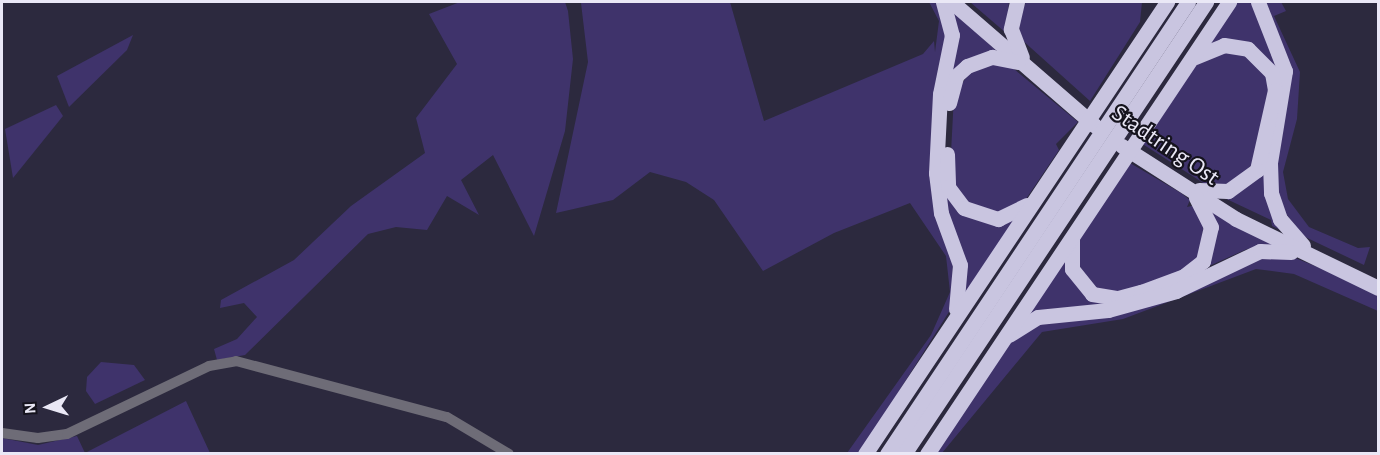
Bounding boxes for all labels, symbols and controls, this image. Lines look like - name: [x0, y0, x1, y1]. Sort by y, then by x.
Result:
- street label: Stadtring Ost: [1106, 100, 1224, 192]
- north arrow: [18, 377, 78, 437]
- text: N: [22, 402, 38, 414]

